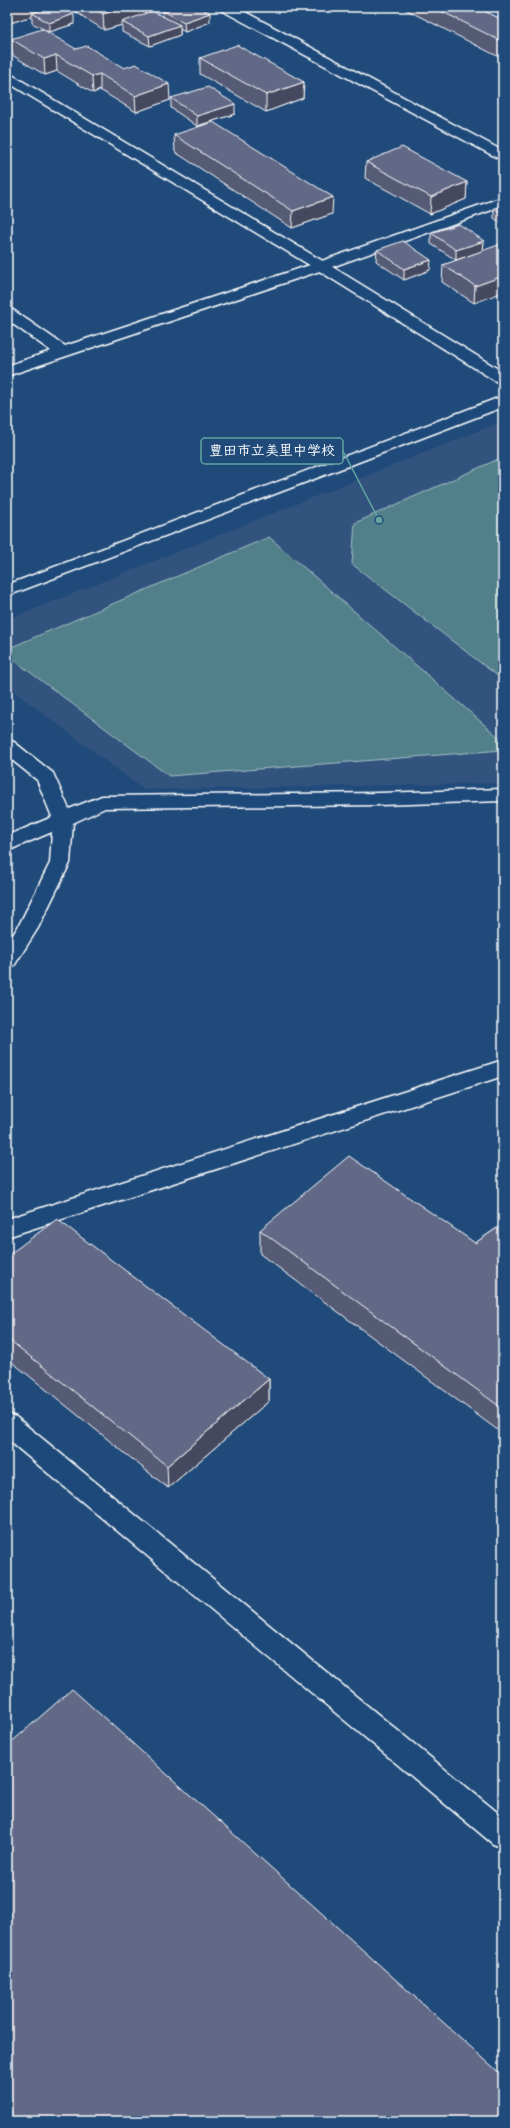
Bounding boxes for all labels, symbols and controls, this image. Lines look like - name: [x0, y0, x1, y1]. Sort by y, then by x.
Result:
- callout: 豊田市立美里中学校: [201, 438, 343, 464]
- text: 豊田市立美里中学校: [209, 440, 335, 459]

